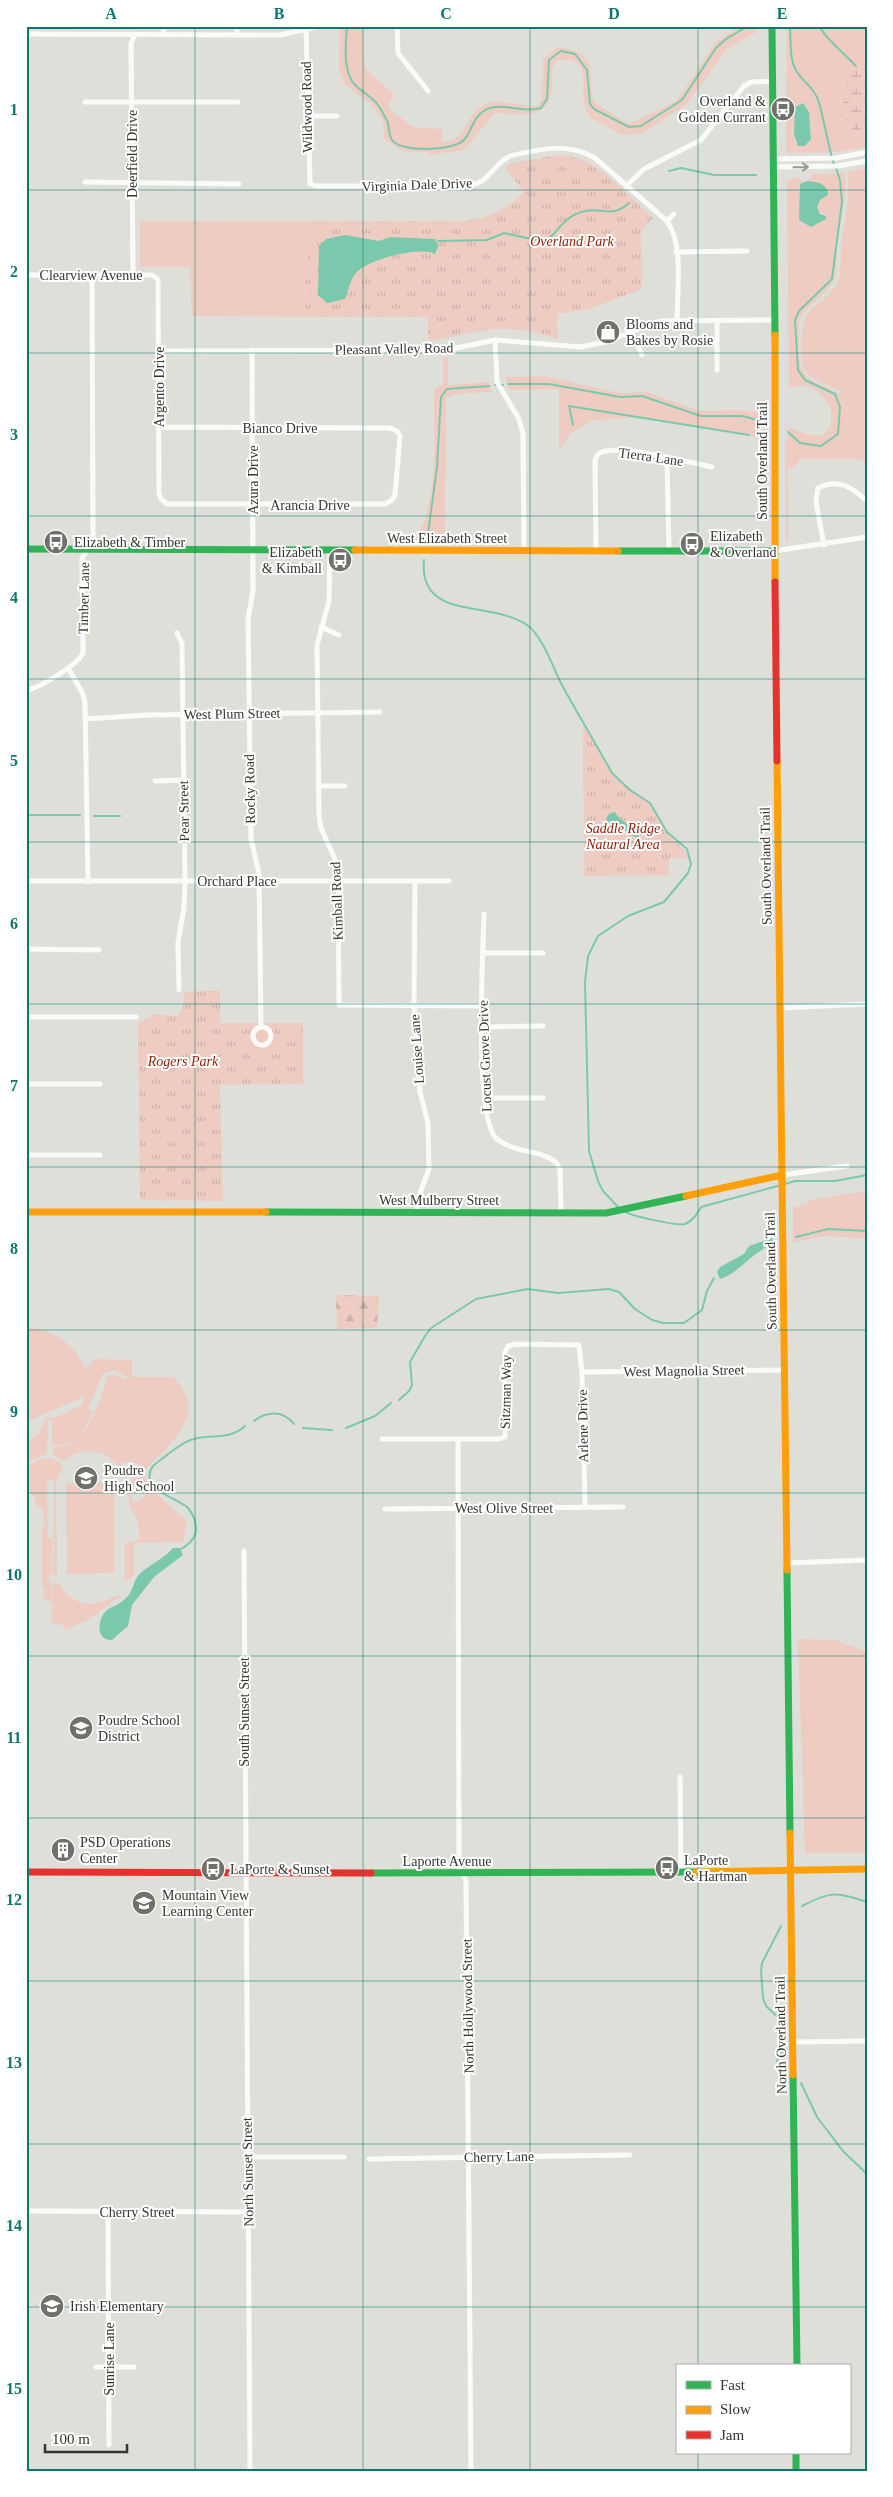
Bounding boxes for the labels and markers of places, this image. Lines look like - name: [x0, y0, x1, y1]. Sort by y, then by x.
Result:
- place label: Overland & Golden Currant: [679, 94, 766, 125]
- bus stop icon: Overland & Golden Currant: [770, 96, 796, 122]
- place label: Blooms and Bakes by Rosie: [626, 317, 713, 348]
- shop icon: Blooms and Bakes by Rosie: [595, 319, 621, 345]
- bus stop icon: Elizabeth & Timber: [43, 529, 69, 555]
- place label: Elizabeth & Overland: [710, 529, 776, 560]
- bus stop icon: Elizabeth & Overland: [679, 531, 705, 557]
- place label: Elizabeth & Timber: [74, 535, 186, 550]
- place label: Elizabeth & Kimball: [262, 545, 322, 576]
- bus stop icon: Elizabeth & Kimball: [327, 547, 353, 573]
- place label: Poudre High School: [104, 1463, 175, 1494]
- school or university icon: Poudre High School: [73, 1465, 99, 1491]
- place label: Poudre School District: [98, 1713, 180, 1744]
- school or university icon: Poudre School District: [68, 1715, 94, 1741]
- place label: PSD Operations Center: [80, 1835, 171, 1866]
- building icon: PSD Operations Center: [50, 1837, 76, 1863]
- place label: LaPorte & Hartman: [684, 1853, 747, 1884]
- bus stop icon: LaPorte & Hartman: [654, 1855, 680, 1881]
- bus stop icon: LaPorte & Sunset: [200, 1856, 226, 1882]
- place label: LaPorte & Sunset: [230, 1862, 330, 1877]
- place label: Mountain View Learning Center: [162, 1888, 254, 1919]
- school or university icon: Mountain View Learning Center: [131, 1890, 157, 1916]
- school or university icon: Irish Elementary: [39, 2293, 65, 2319]
- place label: Irish Elementary: [70, 2299, 164, 2314]

